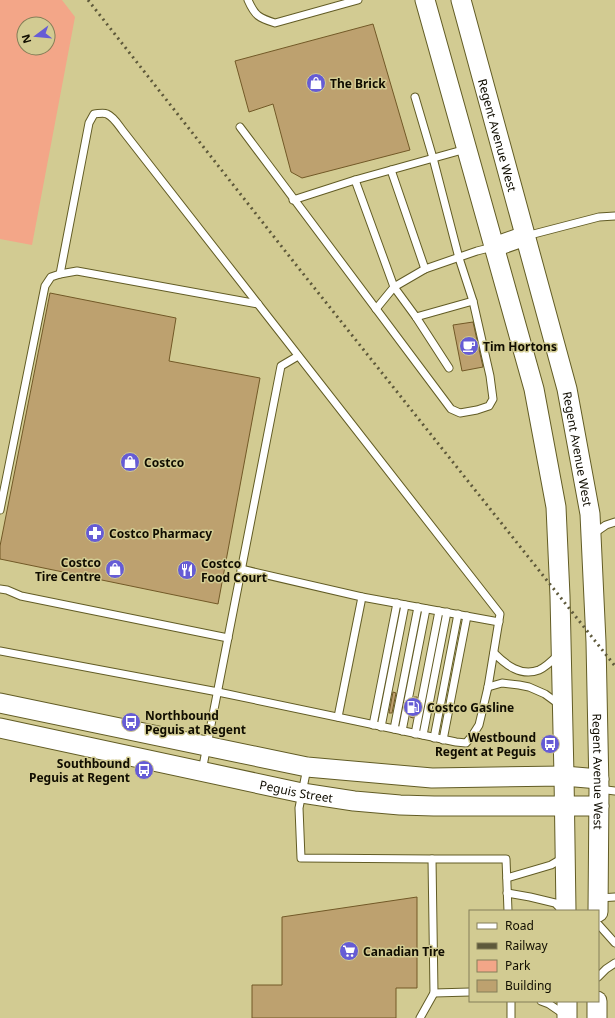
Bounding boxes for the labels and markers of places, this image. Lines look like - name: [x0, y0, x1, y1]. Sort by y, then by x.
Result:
- shop icon: The Brick: [305, 72, 327, 94]
- place label: The Brick: [330, 75, 386, 92]
- cafe icon: Tim Hortons: [458, 335, 480, 357]
- place label: Tim Hortons: [483, 338, 557, 355]
- shop icon: Costco: [119, 451, 141, 473]
- place label: Costco: [144, 454, 184, 471]
- pharmacy icon: Costco Pharmacy: [84, 522, 106, 544]
- place label: Costco Pharmacy: [109, 525, 212, 542]
- place label: Costco Tire Centre: [35, 554, 101, 585]
- place label: Costco Food Court: [201, 555, 267, 586]
- shop icon: Costco Tire Centre: [104, 558, 126, 580]
- restaurant icon: Costco Food Court: [176, 559, 198, 581]
- fuel station icon: Costco Gasline: [402, 696, 424, 718]
- place label: Costco Gasline: [427, 699, 514, 716]
- place label: Northbound Peguis at Regent: [145, 707, 246, 738]
- bus stop icon: Northbound Peguis at Regent: [120, 711, 142, 733]
- place label: Westbound Regent at Peguis: [435, 729, 536, 760]
- bus stop icon: Westbound Regent at Peguis: [539, 733, 561, 755]
- place label: Southbound Peguis at Regent: [29, 755, 130, 786]
- bus stop icon: Southbound Peguis at Regent: [133, 759, 155, 781]
- supermarket icon: Canadian Tire: [338, 940, 360, 962]
- place label: Canadian Tire: [363, 943, 445, 960]

